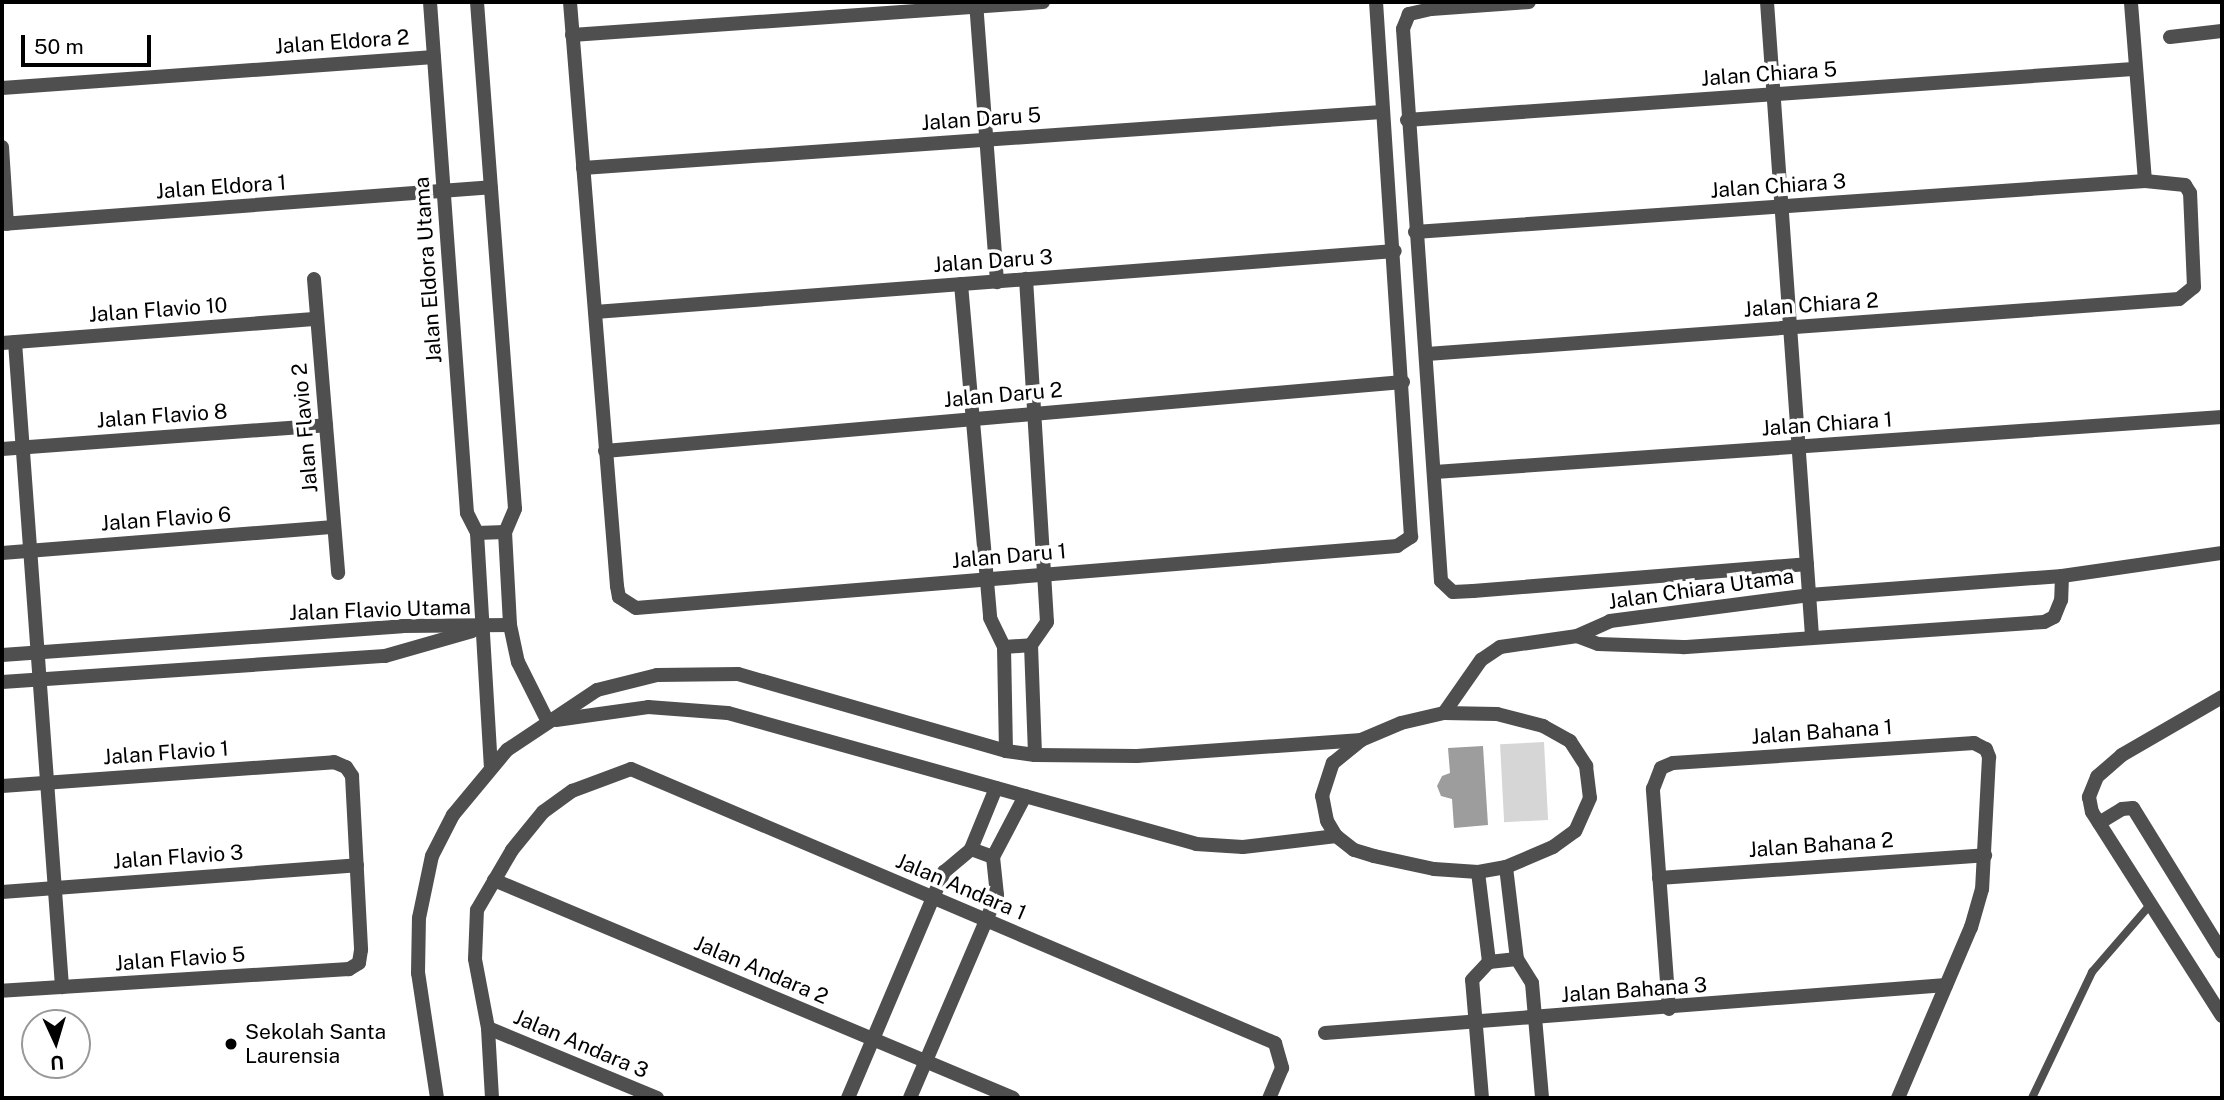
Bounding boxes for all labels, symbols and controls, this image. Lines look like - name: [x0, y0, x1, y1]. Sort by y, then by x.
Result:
- scale bar: [24, 21, 154, 65]
- street label: Jalan Eldora 2: [274, 25, 410, 59]
- text: 50 m: [34, 34, 84, 59]
- street label: Jalan Chiara 5: [1700, 57, 1838, 91]
- street label: Jalan Daru 5: [920, 102, 1042, 136]
- street label: Jalan Chiara 3: [1709, 169, 1847, 203]
- street label: Jalan Eldora 1: [155, 170, 287, 204]
- street label: Jalan Eldora Utama: [409, 176, 447, 364]
- street label: Jalan Daru 3: [932, 244, 1054, 278]
- street label: Jalan Chiara 2: [1743, 288, 1879, 322]
- street label: Jalan Flavio 10: [88, 293, 228, 327]
- street label: Jalan Flavio 2: [287, 362, 323, 494]
- street label: Jalan Daru 2: [943, 377, 1063, 413]
- street label: Jalan Flavio 8: [96, 399, 228, 433]
- street label: Jalan Chiara 1: [1761, 407, 1893, 441]
- street label: Jalan Flavio 6: [100, 502, 232, 536]
- street label: Jalan Daru 1: [951, 538, 1067, 574]
- street label: Jalan Chiara Utama: [1607, 563, 1795, 615]
- street label: Jalan Flavio Utama: [289, 594, 471, 626]
- street label: Jalan Bahana 1: [1751, 714, 1893, 750]
- street label: Jalan Flavio 1: [102, 736, 230, 770]
- street label: Jalan Bahana 2: [1748, 827, 1894, 863]
- street label: Jalan Flavio 3: [112, 840, 244, 874]
- street label: Jalan Andara 1: [892, 848, 1030, 926]
- street label: Jalan Andara 2: [690, 930, 832, 1010]
- street label: Jalan Flavio 5: [114, 942, 246, 976]
- street label: Jalan Bahana 3: [1560, 972, 1708, 1008]
- street label: Jalan Andara 3: [510, 1004, 652, 1084]
- north arrow: [21, 1009, 91, 1079]
- place label: Sekolah Santa Laurensia: [245, 1019, 386, 1069]
- marker: Sekolah Santa Laurensia: [223, 1036, 239, 1052]
- text: U: [50, 1051, 65, 1074]

